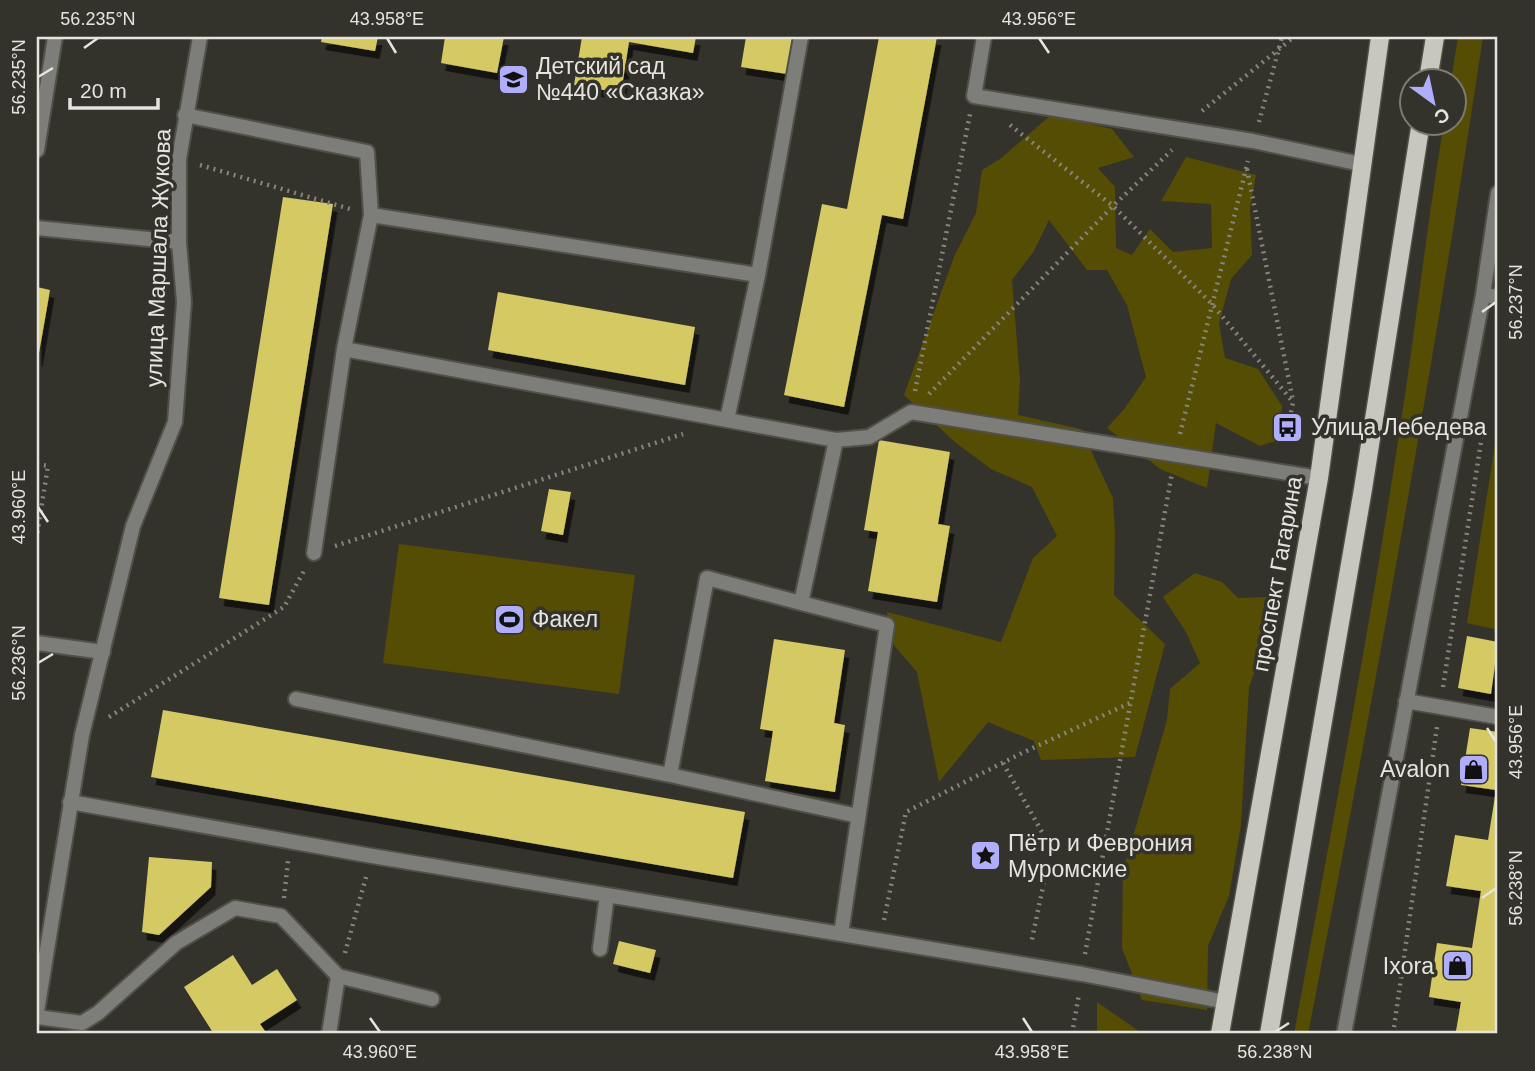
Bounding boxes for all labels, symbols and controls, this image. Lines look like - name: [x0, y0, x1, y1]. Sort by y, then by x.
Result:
- text: 56.235°N: [60, 9, 136, 29]
- text: 43.958°E: [350, 9, 424, 29]
- text: 43.956°E: [1002, 9, 1076, 29]
- text: 56.235°N: [9, 39, 29, 115]
- place label: Детский сад №440 «Сказка»: [536, 53, 705, 105]
- school or university icon: Детский сад №440 «Сказка»: [496, 62, 530, 96]
- scale bar: [70, 66, 158, 110]
- north arrow: [1398, 66, 1468, 136]
- text: 20 m: [80, 79, 127, 102]
- text: С: [1430, 103, 1453, 129]
- street label: улица Маршала Жукова: [140, 128, 176, 388]
- text: 56.237°N: [1506, 264, 1526, 340]
- bus stop icon: Улица Лебедева: [1271, 410, 1305, 444]
- place label: Улица Лебедева: [1311, 414, 1487, 440]
- text: 43.960°E: [9, 470, 29, 544]
- street label: проспект Гагарина: [1247, 474, 1307, 674]
- sports icon: Факел: [492, 602, 526, 636]
- place label: Факел: [532, 606, 598, 632]
- text: 56.236°N: [9, 625, 29, 701]
- text: 43.956°E: [1506, 705, 1526, 779]
- shop icon: Avalon: [1456, 752, 1490, 786]
- place label: Avalon: [1380, 756, 1450, 782]
- place label: Пётр и Феврония Муромские: [1008, 830, 1192, 882]
- place icon: Пётр и Феврония Муромские: [968, 839, 1002, 873]
- text: 56.238°N: [1506, 850, 1526, 926]
- shop icon: Ixora: [1440, 949, 1474, 983]
- place label: Ixora: [1383, 953, 1434, 979]
- text: 43.960°E: [343, 1042, 417, 1062]
- text: 43.958°E: [995, 1042, 1069, 1062]
- text: 56.238°N: [1237, 1042, 1313, 1062]

